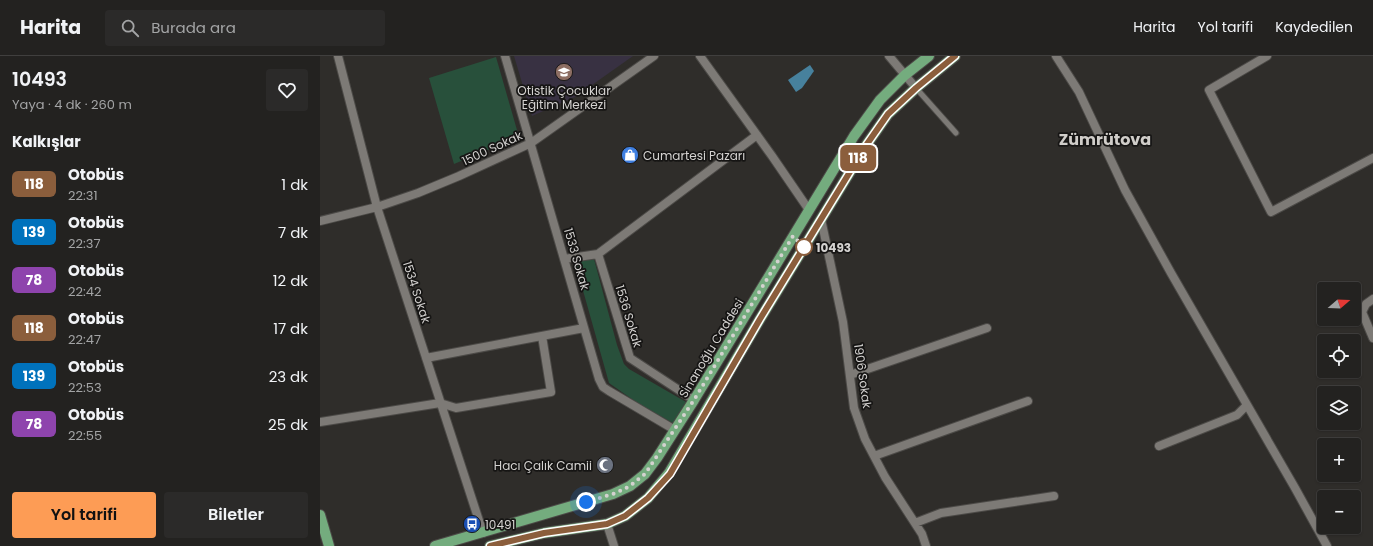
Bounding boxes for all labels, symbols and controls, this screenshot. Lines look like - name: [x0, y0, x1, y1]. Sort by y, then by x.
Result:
- search box: [105, 10, 385, 46]
- text: Harita: [20, 14, 81, 41]
- icon: search: [119, 17, 141, 39]
- text: Burada ara: [151, 17, 236, 38]
- text: Harita: [1133, 17, 1176, 37]
- text: Yol tarifi: [1198, 17, 1253, 37]
- text: Kaydedilen: [1275, 17, 1353, 37]
- school or university icon: Otistik Çocuklar Eğitim Merkezi: [554, 62, 574, 82]
- text: 10493: [12, 66, 67, 93]
- button: heart: [266, 69, 308, 111]
- place label: Otistik Çocuklar Eğitim Merkezi: [517, 82, 611, 113]
- text: Yaya · 4 dk · 260 m: [12, 95, 132, 114]
- street label: 1500 Sokak: [459, 126, 526, 169]
- district label: Zümrütova: [1059, 128, 1151, 151]
- text: Kalkışlar: [12, 131, 81, 152]
- shop icon: Cumartesi Pazarı: [620, 145, 640, 165]
- line badge: 118: [835, 145, 881, 171]
- place label: Cumartesi Pazarı: [643, 147, 745, 164]
- text: 118: [848, 148, 868, 168]
- text: Otobüs: [68, 164, 124, 185]
- text: 118: [24, 174, 44, 194]
- text: 1 dk: [281, 174, 308, 195]
- text: 22:31: [68, 186, 98, 205]
- text: Otobüs: [68, 212, 124, 233]
- text: 139: [23, 222, 45, 242]
- text: 7 dk: [278, 222, 308, 243]
- street label: 1533 Sokak: [560, 226, 594, 293]
- text: 22:37: [68, 234, 100, 253]
- marker: 10493: [795, 238, 813, 256]
- place label: 10493: [816, 239, 851, 256]
- street label: 1534 Sokak: [399, 259, 435, 326]
- text: Otobüs: [68, 260, 124, 281]
- text: 78: [26, 270, 42, 290]
- text: 12 dk: [273, 270, 308, 291]
- text: 22:42: [68, 282, 101, 301]
- north arrow: [1317, 282, 1361, 326]
- map controls: [1317, 282, 1361, 534]
- street label: 1536 Sokak: [611, 283, 647, 350]
- street label: Si̇nanoğlu Caddesi: [675, 295, 747, 401]
- text: Otobüs: [68, 308, 124, 329]
- text: 118: [24, 318, 44, 338]
- text: 17 dk: [273, 318, 308, 339]
- text: 22:47: [68, 330, 101, 349]
- button: locate: [1317, 334, 1361, 378]
- street label: 1906 Sokak: [850, 343, 876, 410]
- text: Otobüs: [68, 356, 124, 377]
- text: 139: [23, 366, 45, 386]
- text: 23 dk: [269, 366, 308, 387]
- text: 22:53: [68, 378, 102, 397]
- button: layers: [1317, 386, 1361, 430]
- text: Otobüs: [68, 404, 124, 425]
- text: 78: [26, 414, 42, 434]
- text: 25 dk: [268, 414, 308, 435]
- text: 22:55: [68, 426, 102, 445]
- button: +: [1317, 438, 1361, 482]
- mosque icon: Hacı Çalık Camii: [595, 455, 615, 475]
- place label: Hacı Çalık Camii: [494, 457, 592, 474]
- button: −: [1317, 490, 1361, 534]
- button: Yol tarifi: [12, 492, 156, 538]
- button: Biletler: [164, 492, 308, 538]
- your location: [576, 492, 596, 512]
- bus stop icon: 10491: [462, 514, 482, 534]
- place label: 10491: [485, 516, 515, 533]

